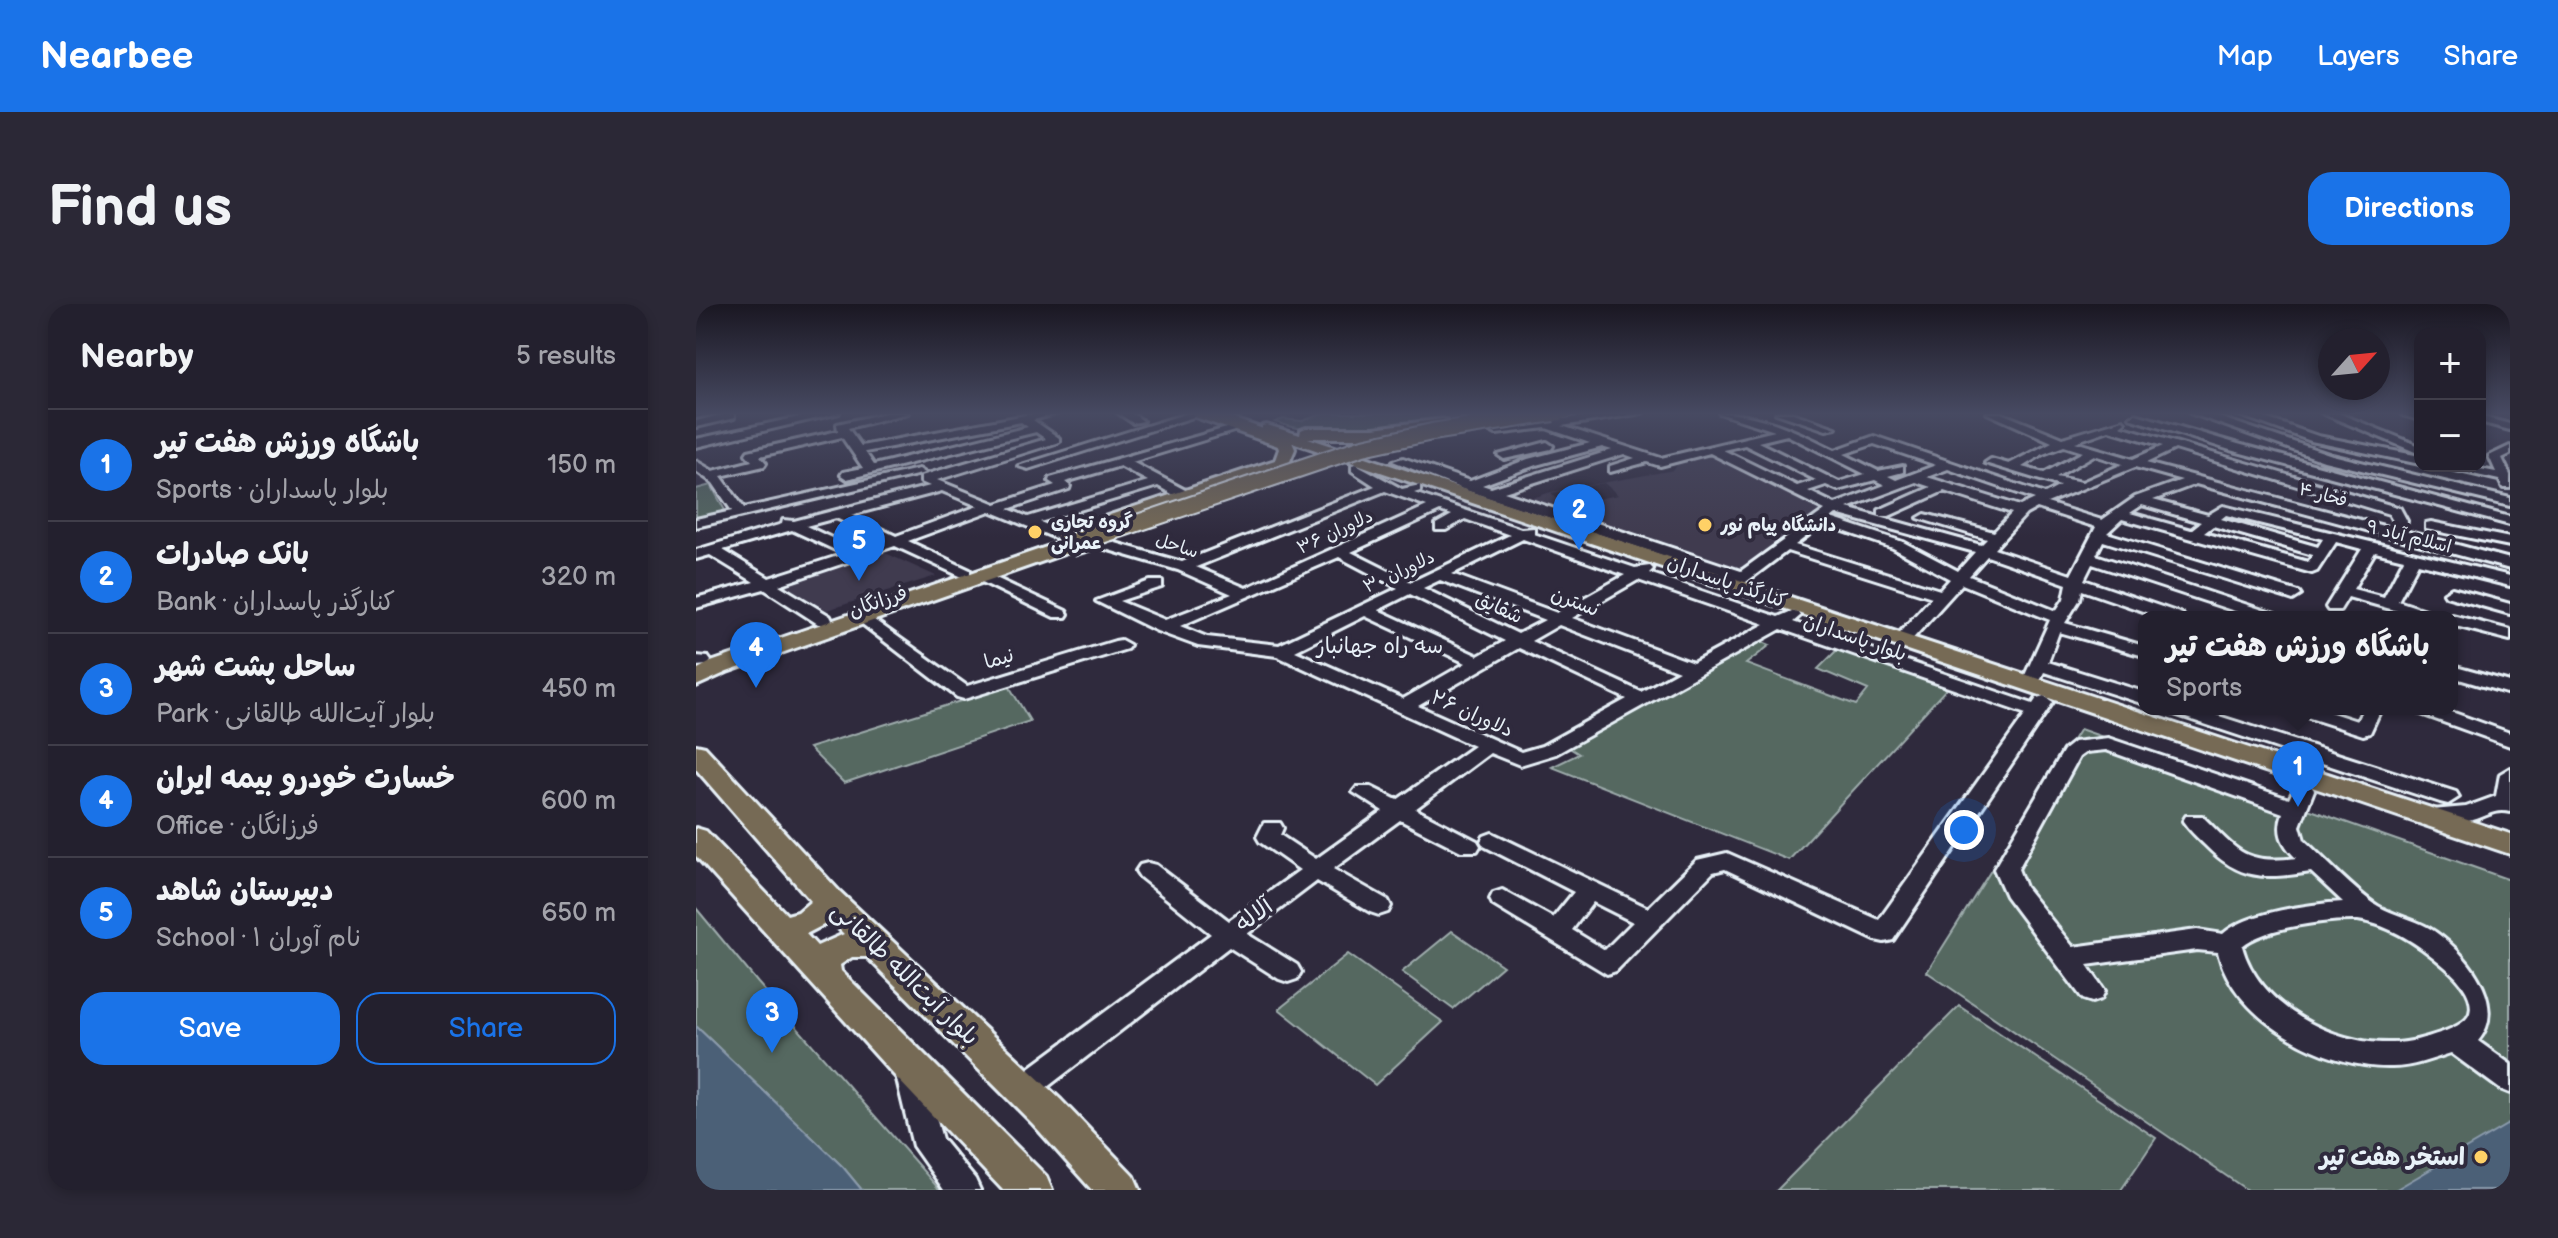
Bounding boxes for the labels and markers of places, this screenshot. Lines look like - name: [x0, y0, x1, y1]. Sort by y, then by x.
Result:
- pin: 2: [1553, 484, 1605, 550]
- place label: گروه تجاری عمرانی: [1051, 511, 1133, 555]
- place label: دانشگاه پیام نور: [1720, 514, 1836, 539]
- pin: 5: [833, 515, 885, 581]
- marker: دانشگاه پیام نور: [1696, 516, 1714, 534]
- marker: گروه تجاری عمرانی: [1026, 523, 1044, 541]
- pin: 4: [730, 622, 782, 688]
- pin: 1: [2272, 741, 2324, 807]
- pin: 3: [746, 987, 798, 1053]
- place label: استخر هفت تیر: [2318, 1143, 2465, 1172]
- marker: استخر هفت تیر: [2472, 1148, 2490, 1166]

